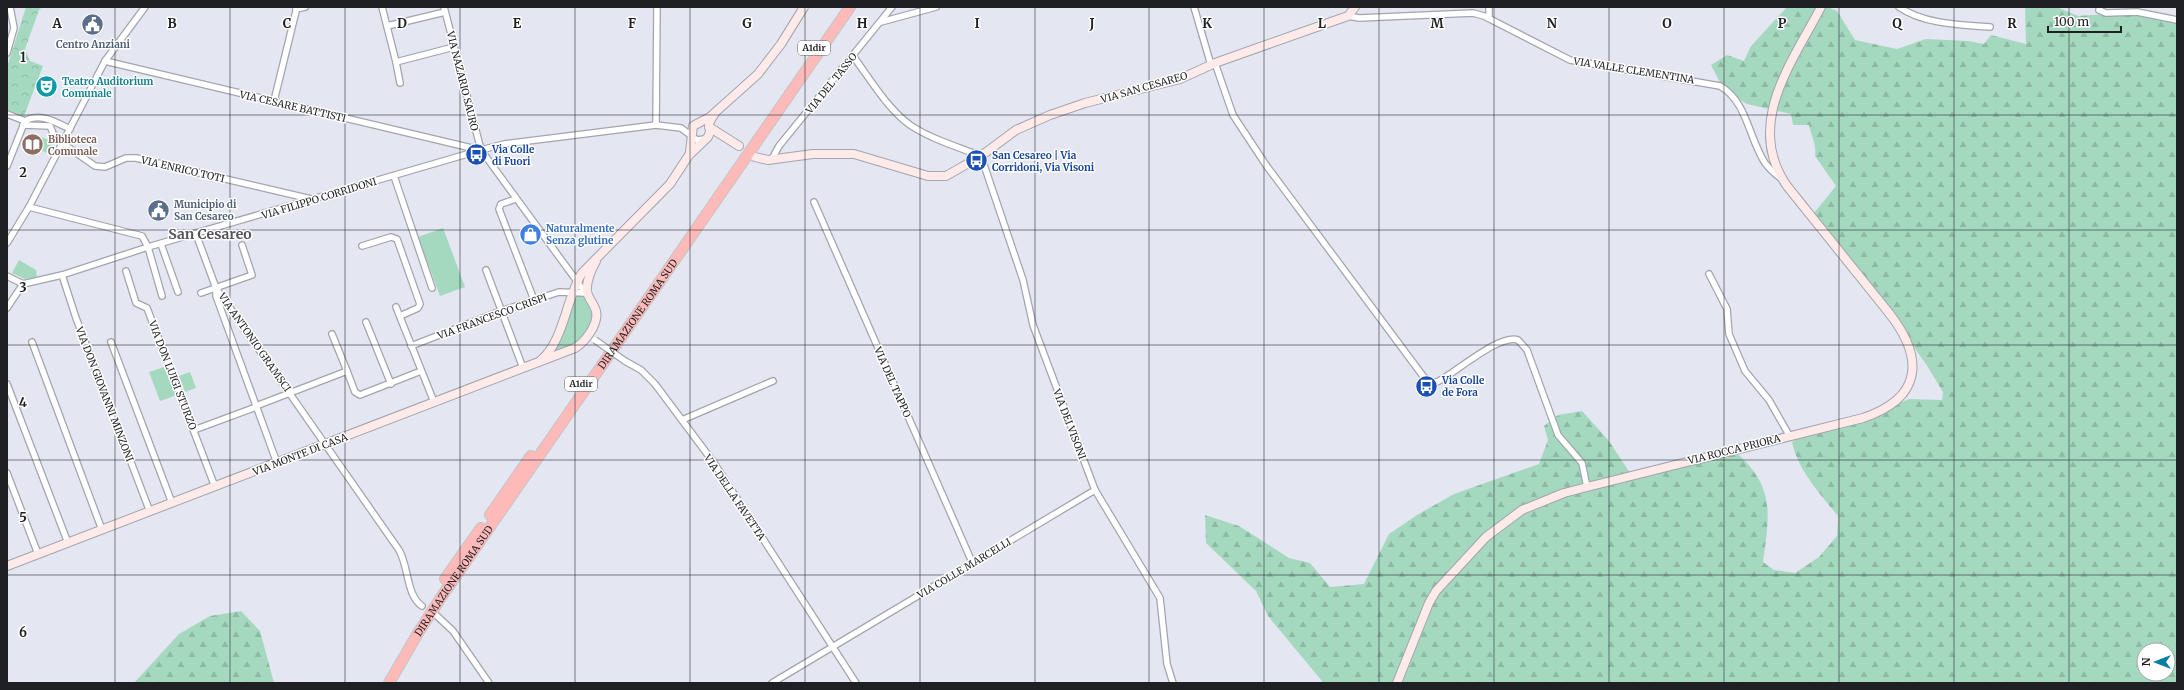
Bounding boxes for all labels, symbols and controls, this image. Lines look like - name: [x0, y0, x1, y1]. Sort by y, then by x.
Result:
- scale bar: [2048, 8, 2121, 34]
- public building icon: Centro Anziani: [80, 11, 106, 37]
- text: 100 m: [2054, 14, 2089, 29]
- text: A: [51, 15, 62, 32]
- text: B: [167, 15, 177, 32]
- text: C: [283, 15, 292, 32]
- text: D: [397, 15, 407, 32]
- text: E: [513, 15, 522, 32]
- text: F: [628, 15, 636, 32]
- text: G: [742, 15, 752, 32]
- text: H: [857, 15, 868, 32]
- text: I: [974, 15, 980, 32]
- text: J: [1088, 15, 1095, 32]
- text: K: [1202, 15, 1212, 32]
- text: L: [1318, 15, 1327, 32]
- text: M: [1430, 15, 1444, 32]
- text: N: [1547, 15, 1558, 32]
- text: O: [1662, 15, 1672, 32]
- text: P: [1778, 15, 1787, 32]
- text: Q: [1892, 15, 1903, 32]
- text: R: [2007, 15, 2017, 32]
- street label: VIA NAZARIO SAURO: [444, 29, 481, 132]
- place label: Centro Anziani: [56, 38, 131, 51]
- road number: A1dir: [798, 41, 830, 55]
- text: 1: [20, 49, 26, 66]
- street label: VIA DEL TASSO: [802, 50, 860, 117]
- street label: VIA VALLE CLEMENTINA: [1571, 54, 1696, 87]
- street label: VIA SAN CESAREO: [1098, 69, 1189, 106]
- theatre icon: Teatro Auditorium Comunale: [34, 74, 60, 100]
- place label: Teatro Auditorium Comunale: [62, 75, 153, 100]
- street label: VIA CESARE BATTISTI: [237, 88, 348, 125]
- library icon: Biblioteca Comunale: [19, 132, 45, 158]
- place label: Biblioteca Comunale: [48, 133, 98, 158]
- bus stop icon: Via Colle di Fuori: [464, 142, 490, 168]
- place label: Via Colle di Fuori: [491, 143, 535, 168]
- bus stop icon: San Cesareo | Via Corridoni, Via Visoni: [964, 148, 990, 174]
- place label: San Cesareo | Via Corridoni, Via Visoni: [992, 149, 1095, 174]
- street label: VIA ENRICO TOTI: [139, 153, 226, 185]
- text: 2: [19, 164, 27, 181]
- street label: VIA FILIPPO CORRIDONI: [259, 175, 378, 222]
- public building icon: Municipio di San Cesareo: [146, 197, 172, 223]
- place label: Municipio di San Cesareo: [174, 198, 237, 223]
- shop icon: Naturalmente Senza glutine: [518, 221, 544, 247]
- place label: Naturalmente Senza glutine: [546, 222, 615, 247]
- district label: San Cesareo: [168, 225, 252, 243]
- street label: DIRAMAZIONE ROMA SUD: [595, 256, 681, 372]
- text: 3: [19, 279, 27, 296]
- street label: VIA ANTONIO GRAMSCI: [215, 289, 294, 394]
- street label: VIA FRANCESCO CRISPI: [435, 290, 549, 343]
- street label: VIA DON LUIGI STURZO: [145, 318, 199, 432]
- street label: VIA DON GIOVANNI MINZONI: [72, 324, 136, 464]
- street label: VIA DEL TAPPO: [871, 344, 914, 419]
- bus stop icon: Via Colle de Fora: [1414, 373, 1440, 399]
- place label: Via Colle de Fora: [1441, 374, 1485, 399]
- road number: A1dir: [565, 377, 597, 391]
- street label: VIA DEI VISONI: [1050, 386, 1089, 462]
- text: 4: [19, 394, 28, 411]
- street label: VIA MONTE DI CASA: [250, 430, 350, 479]
- street label: VIA ROCCA PRIORA: [1686, 431, 1783, 468]
- street label: VIA DELLA FAVETTA: [700, 451, 769, 544]
- text: 5: [19, 509, 27, 526]
- street label: DIRAMAZIONE ROMA SUD: [412, 523, 496, 639]
- street label: VIA COLLE MARCELLI: [914, 535, 1014, 602]
- text: 6: [19, 624, 27, 641]
- north arrow: [2136, 642, 2176, 682]
- text: N: [2139, 657, 2153, 666]

